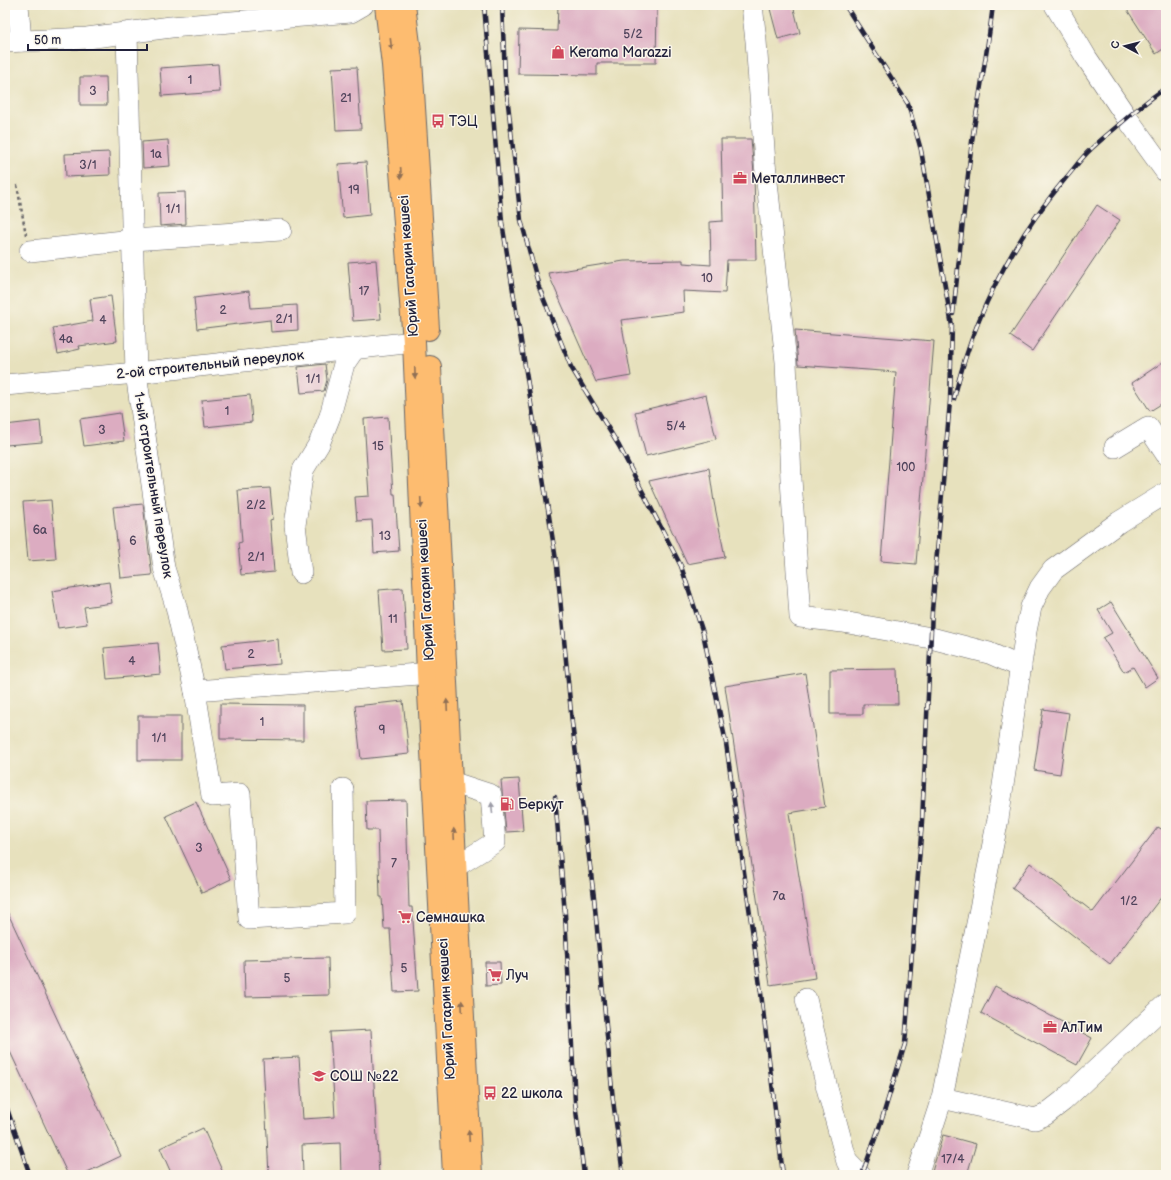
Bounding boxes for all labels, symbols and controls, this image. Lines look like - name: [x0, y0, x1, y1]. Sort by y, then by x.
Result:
- scale bar: [28, 26, 147, 52]
- north arrow: [1105, 26, 1145, 66]
- house number: 5/2: [623, 27, 643, 42]
- text: 50 m: [34, 33, 61, 48]
- one-way arrow: [387, 38, 394, 50]
- text: С: [1109, 40, 1123, 49]
- shop icon: Kerama Marazzi: [550, 44, 566, 60]
- place label: Kerama Marazzi: [569, 44, 672, 61]
- house number: 1: [188, 73, 192, 88]
- house number: 3: [89, 84, 97, 99]
- house number: 21: [340, 91, 352, 106]
- bus stop icon: ТЭЦ: [430, 113, 446, 129]
- place label: ТЭЦ: [449, 113, 478, 130]
- house number: 1а: [150, 147, 162, 162]
- house number: 3/1: [79, 158, 97, 173]
- one-way arrow: [398, 167, 405, 179]
- office icon: Металлинвест: [732, 170, 748, 186]
- place label: Металлинвест: [751, 170, 846, 187]
- house number: 19: [348, 183, 360, 198]
- street label: Юрий Гагарин көшесі: [395, 195, 422, 337]
- house number: 1/1: [166, 202, 180, 217]
- house number: 10: [701, 271, 713, 286]
- house number: 17: [359, 284, 369, 299]
- house number: 2: [219, 303, 227, 318]
- house number: 2/1: [275, 312, 293, 327]
- house number: 4: [99, 313, 107, 328]
- house number: 4а: [59, 332, 73, 347]
- street label: 2-ой строительный переулок: [115, 346, 305, 383]
- one-way arrow: [412, 367, 418, 380]
- house number: 1/1: [306, 372, 320, 387]
- street label: 1-ый строительный переулок: [130, 391, 177, 580]
- house number: 1: [225, 404, 229, 419]
- house number: 5/4: [666, 419, 686, 434]
- house number: 3: [98, 423, 106, 438]
- house number: 15: [372, 439, 384, 454]
- house number: 100: [897, 460, 915, 475]
- one-way arrow: [418, 497, 424, 510]
- house number: 2/2: [246, 498, 266, 513]
- street label: Юрий Гагарин көшесі: [413, 519, 438, 661]
- house number: 6а: [33, 523, 47, 538]
- house number: 13: [379, 529, 391, 544]
- house number: 6: [129, 534, 137, 549]
- house number: 2/1: [247, 550, 265, 565]
- house number: 11: [388, 612, 398, 627]
- house number: 2: [247, 647, 255, 662]
- house number: 4: [128, 654, 136, 669]
- one-way arrow: [444, 698, 450, 711]
- house number: 1: [260, 715, 264, 730]
- house number: 9: [379, 723, 386, 738]
- house number: 1/1: [152, 731, 166, 746]
- fuel station icon: Беркут: [499, 796, 515, 812]
- place label: Беркут: [518, 796, 564, 813]
- one-way arrow: [489, 802, 496, 814]
- one-way arrow: [450, 828, 457, 840]
- house number: 3: [195, 841, 203, 856]
- house number: 7: [391, 856, 397, 871]
- house number: 7а: [773, 889, 785, 904]
- house number: 1/2: [1120, 894, 1138, 909]
- supermarket icon: Семнашка: [397, 909, 413, 925]
- place label: Семнашка: [416, 909, 486, 926]
- street label: Юрий Гагарин көшесі: [434, 938, 459, 1080]
- house number: 5: [401, 961, 408, 976]
- supermarket icon: Луч: [487, 967, 503, 983]
- place label: Луч: [505, 967, 529, 984]
- house number: 5: [284, 971, 291, 986]
- one-way arrow: [459, 1000, 466, 1012]
- office icon: АлТим: [1042, 1019, 1058, 1035]
- place label: АлТим: [1060, 1019, 1103, 1036]
- school or university icon: СОШ №22: [311, 1068, 327, 1084]
- place label: СОШ №22: [330, 1068, 399, 1085]
- bus stop icon: 22 школа: [482, 1085, 498, 1101]
- place label: 22 школа: [501, 1085, 563, 1102]
- one-way arrow: [465, 1130, 472, 1142]
- house number: 17/4: [941, 1152, 965, 1167]

